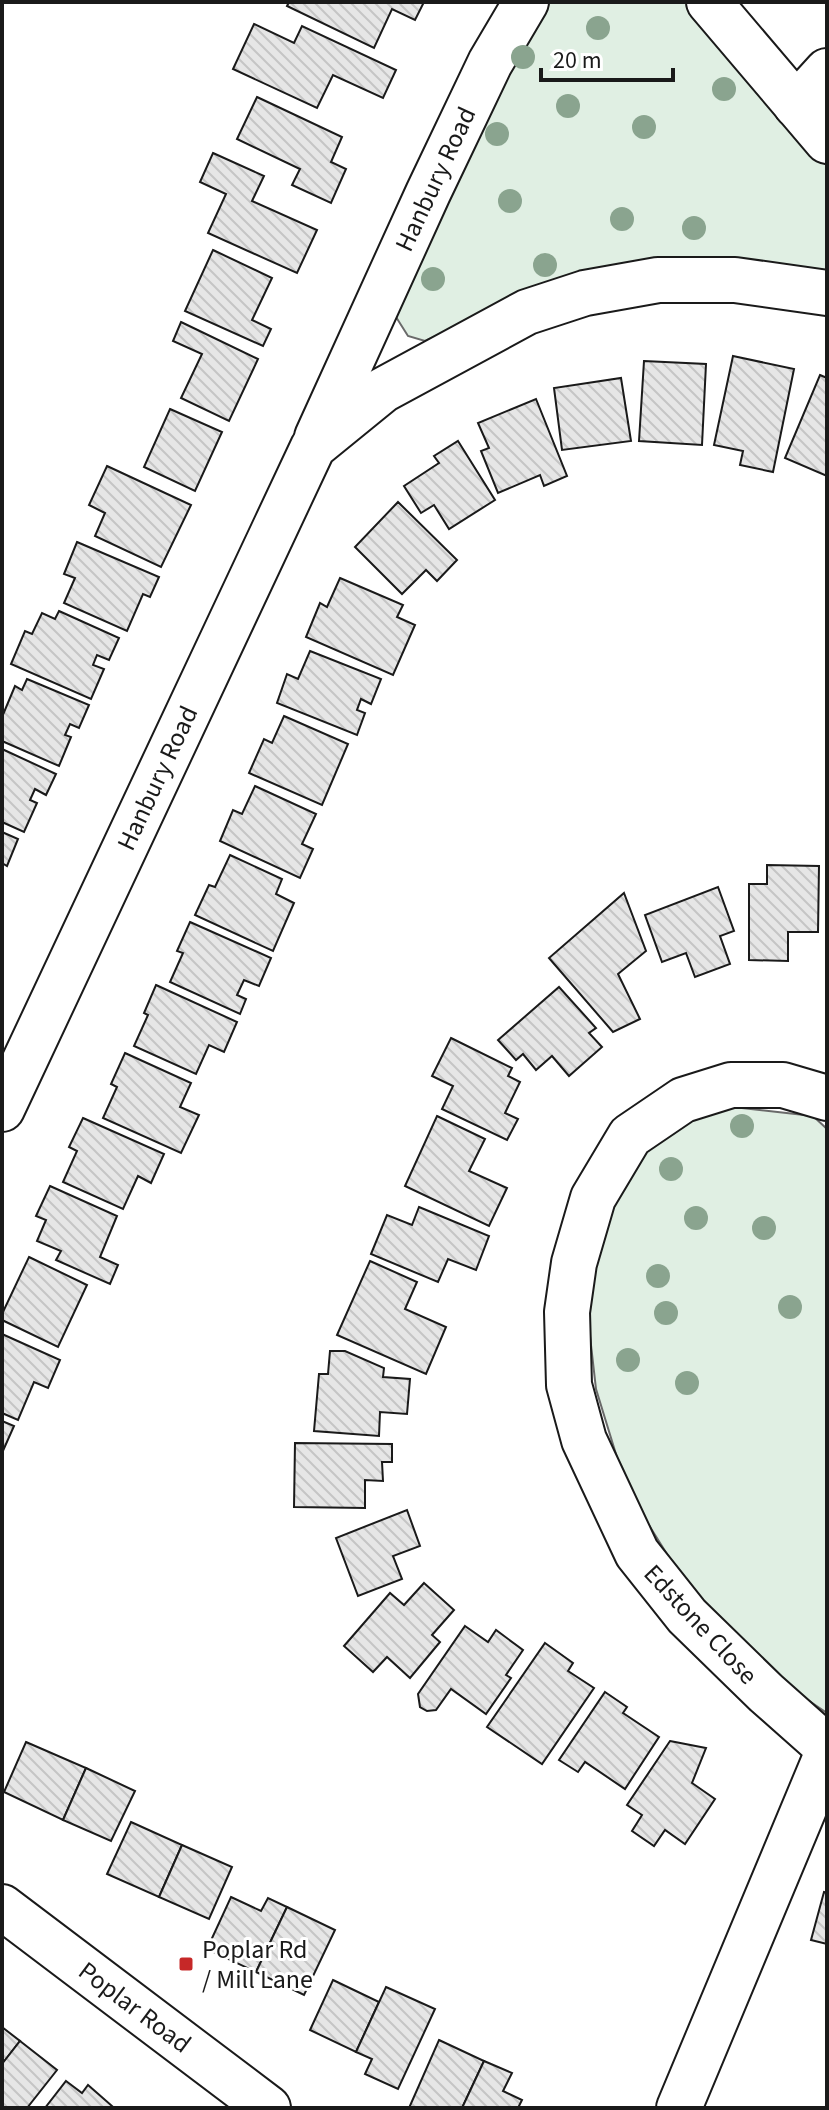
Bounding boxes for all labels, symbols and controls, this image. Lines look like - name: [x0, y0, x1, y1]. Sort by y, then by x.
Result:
- scale bar: [541, 32, 673, 82]
- text: 20 m: [553, 43, 602, 78]
- street label: Hanbury Road: [386, 101, 485, 258]
- street label: Hanbury Road: [108, 700, 207, 857]
- street label: Edstone Close: [635, 1556, 766, 1693]
- place label: Poplar Rd / Mill Lane: [202, 1931, 313, 1998]
- street label: Poplar Road: [71, 1953, 199, 2062]
- marker: Poplar Rd / Mill Lane: [177, 1955, 195, 1973]

